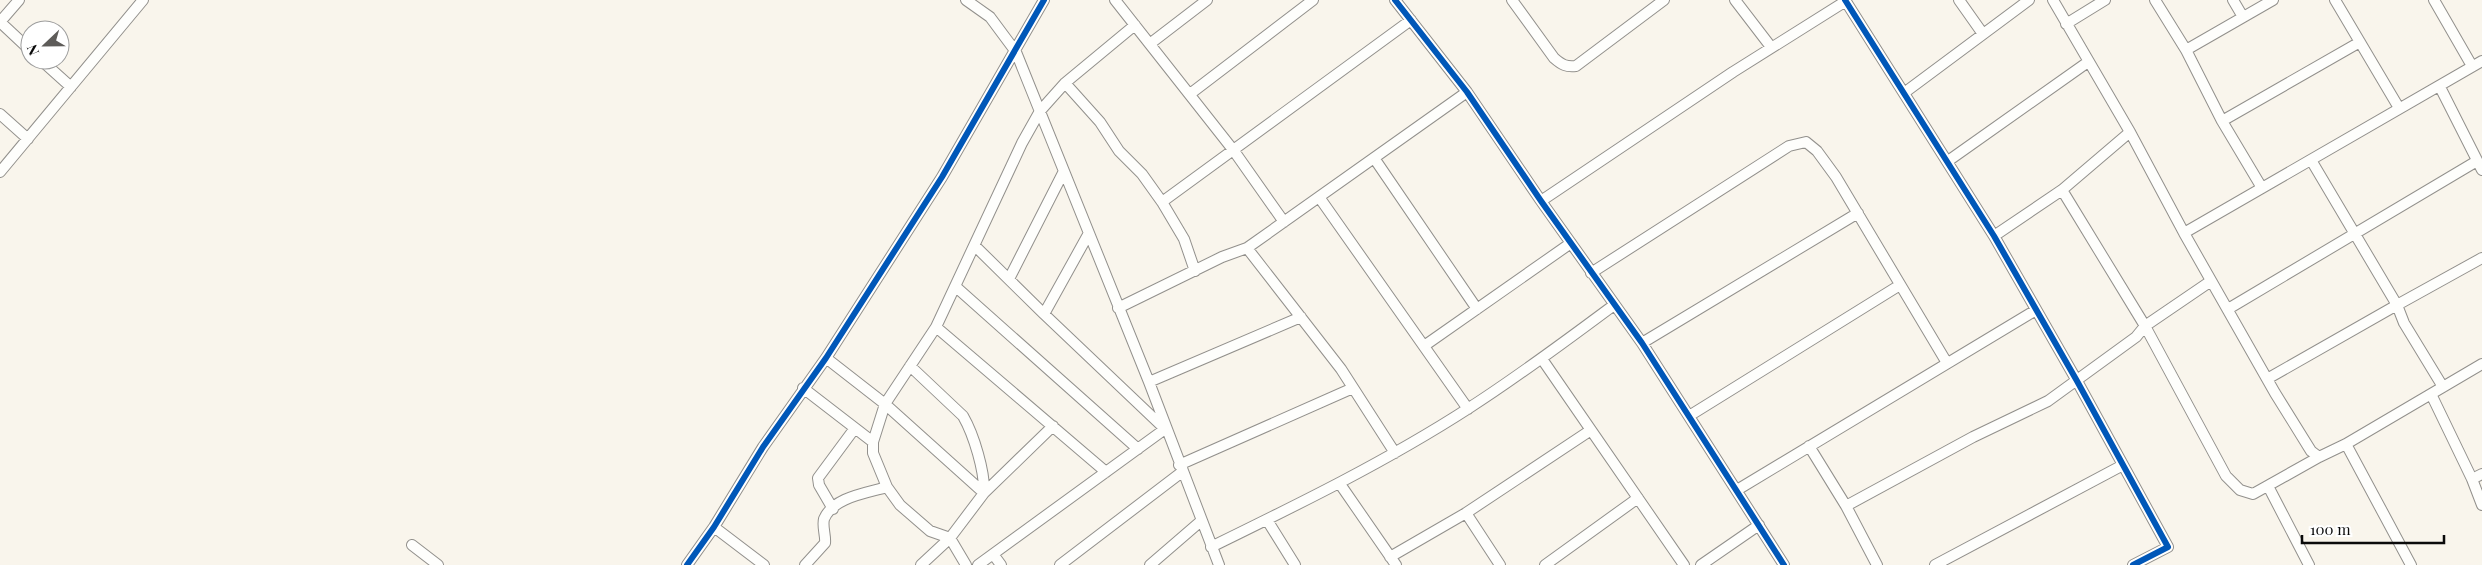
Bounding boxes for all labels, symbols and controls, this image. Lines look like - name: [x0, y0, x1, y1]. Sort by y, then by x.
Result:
- north arrow: [20, 20, 70, 70]
- text: N: [22, 42, 43, 58]
- scale bar: [2302, 512, 2444, 544]
- text: 100 m: [2310, 519, 2351, 539]

